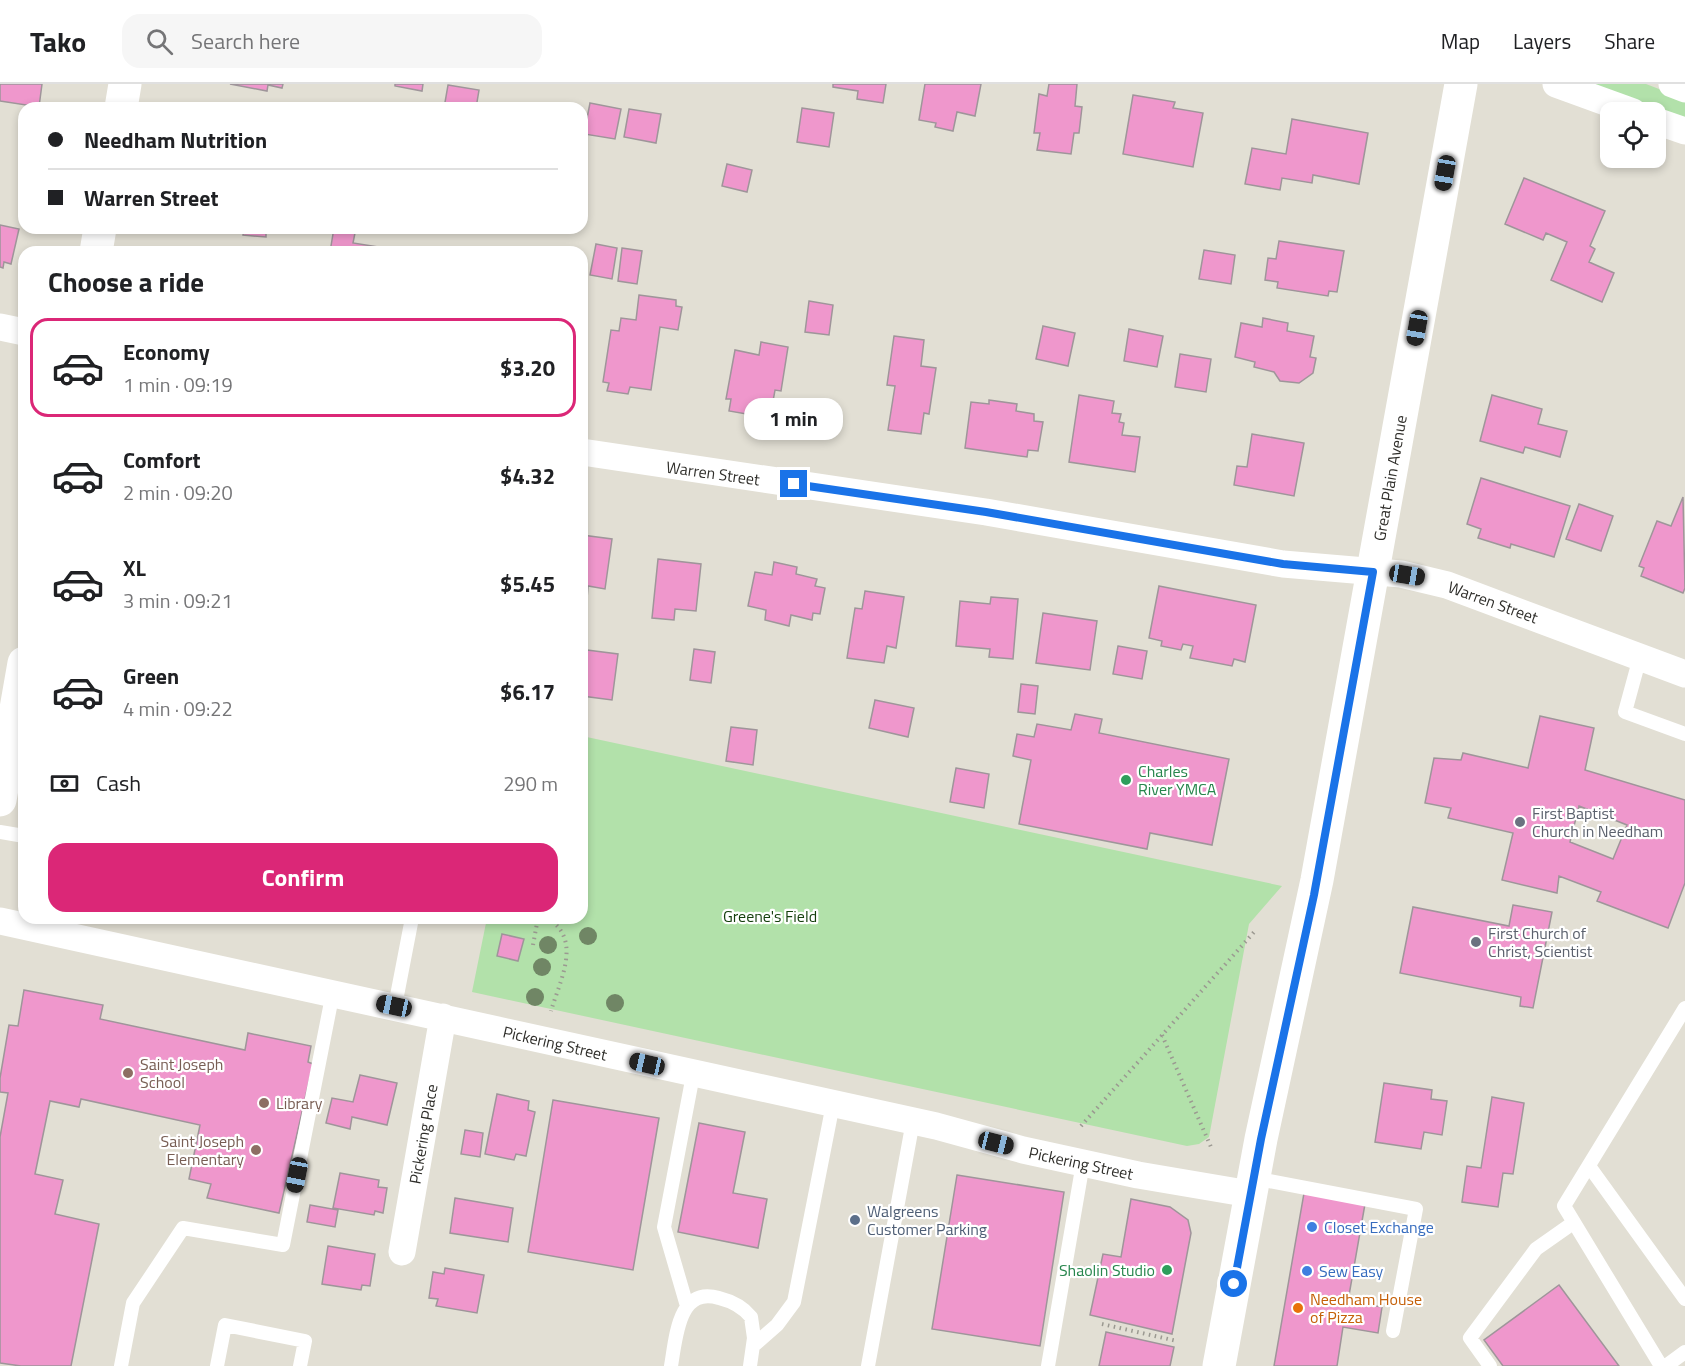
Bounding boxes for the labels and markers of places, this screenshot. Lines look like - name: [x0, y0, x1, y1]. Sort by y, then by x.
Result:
- place label: Charles River YMCA: [1138, 759, 1217, 801]
- marker: Charles River YMCA: [1119, 773, 1133, 787]
- place label: First Baptist Church in Needham: [1532, 801, 1663, 843]
- marker: First Baptist Church in Needham: [1513, 815, 1527, 829]
- place label: First Church of Christ, Scientist: [1488, 921, 1593, 963]
- marker: First Church of Christ, Scientist: [1469, 935, 1483, 949]
- place label: Saint Joseph School: [140, 1052, 223, 1094]
- marker: Saint Joseph School: [121, 1066, 135, 1080]
- place label: Library: [276, 1091, 323, 1115]
- marker: Library: [257, 1096, 271, 1110]
- place label: Saint Joseph Elementary: [161, 1129, 244, 1171]
- marker: Saint Joseph Elementary: [249, 1143, 263, 1157]
- place label: Walgreens Customer Parking: [867, 1199, 987, 1241]
- marker: Walgreens Customer Parking: [848, 1213, 862, 1227]
- place label: Closet Exchange: [1324, 1215, 1434, 1239]
- marker: Closet Exchange: [1305, 1220, 1319, 1234]
- place label: Shaolin Studio: [1059, 1258, 1155, 1282]
- place label: Sew Easy: [1319, 1259, 1384, 1283]
- marker: Shaolin Studio: [1160, 1263, 1174, 1277]
- marker: Sew Easy: [1300, 1264, 1314, 1278]
- place label: Needham House of Pizza: [1310, 1287, 1422, 1329]
- marker: Needham House of Pizza: [1291, 1301, 1305, 1315]

